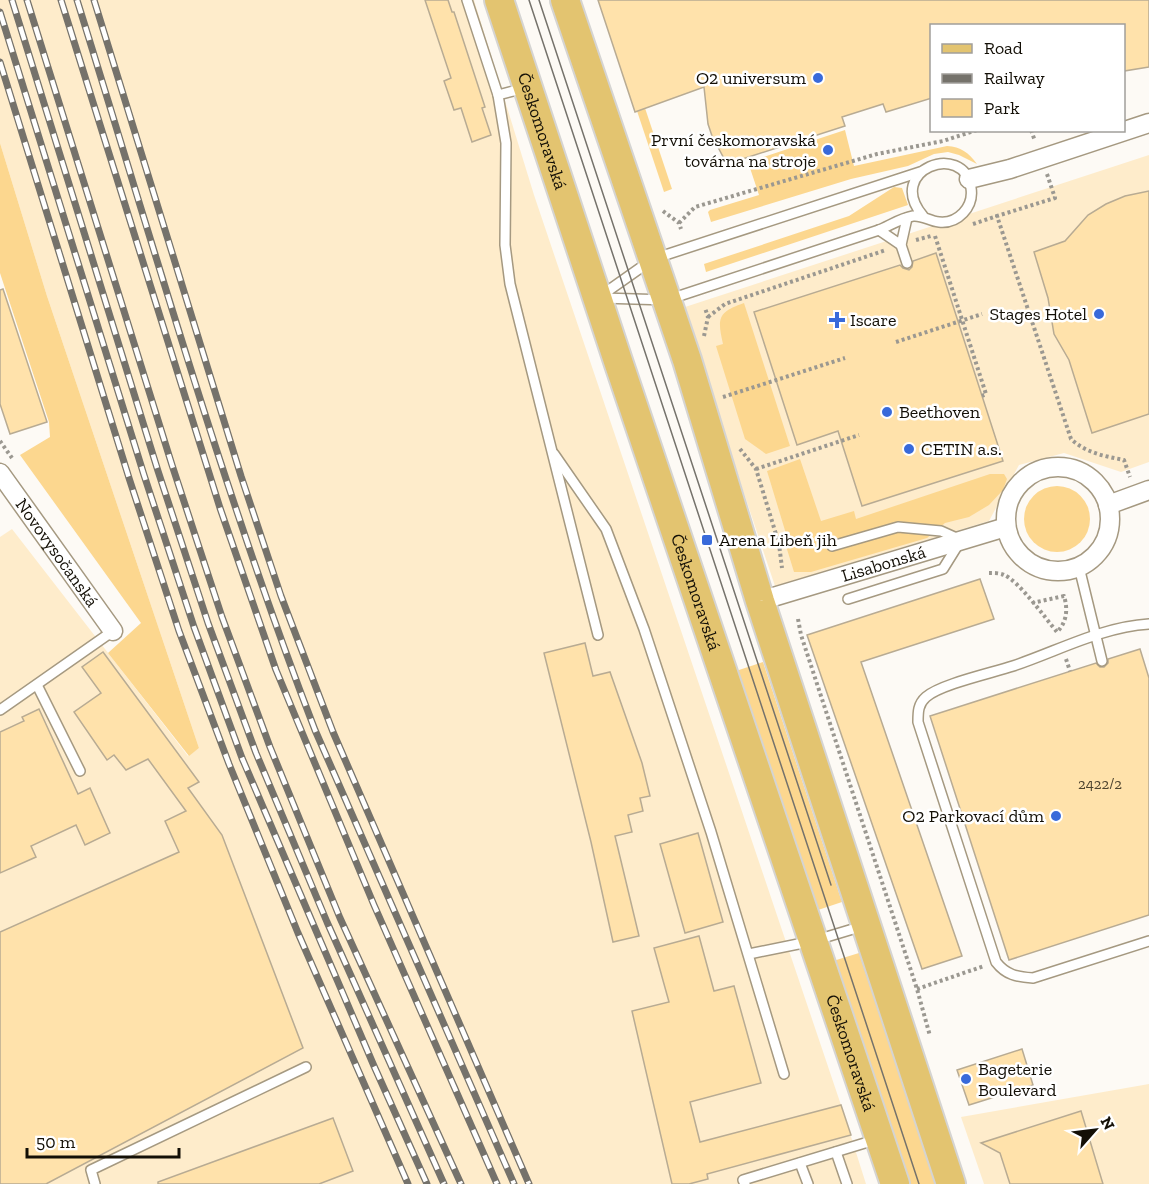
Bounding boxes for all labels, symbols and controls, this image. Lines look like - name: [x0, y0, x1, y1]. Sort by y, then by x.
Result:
- legend: [930, 24, 1125, 132]
- text: Road: [984, 37, 1023, 59]
- place label: O2 universum: [696, 67, 806, 89]
- text: Railway: [984, 67, 1046, 89]
- street label: Českomoravská: [513, 70, 572, 193]
- marker: O2 universum: [811, 71, 825, 85]
- text: Park: [984, 97, 1020, 119]
- place label: První českomoravská továrna na stroje: [651, 129, 816, 172]
- marker: První českomoravská továrna na stroje: [821, 143, 835, 157]
- place label: Stages Hotel: [989, 303, 1087, 325]
- marker: Stages Hotel: [1092, 307, 1106, 321]
- place label: Iscare: [850, 309, 897, 331]
- marker: Iscare: [828, 311, 846, 329]
- place label: Beethoven: [899, 401, 981, 423]
- marker: Beethoven: [880, 405, 894, 419]
- place label: CETIN a.s.: [921, 438, 1002, 460]
- marker: CETIN a.s.: [902, 442, 916, 456]
- street label: Novovysočanská: [11, 494, 103, 612]
- place label: Arena Libeň jih: [719, 529, 837, 551]
- street label: Českomoravská: [666, 531, 726, 654]
- marker: Arena Libeň jih: [700, 533, 714, 547]
- street label: Lisabonská: [839, 541, 928, 587]
- house number: 2422/2: [1078, 775, 1122, 793]
- place label: O2 Parkovací dům: [902, 805, 1044, 827]
- marker: O2 Parkovací dům: [1049, 809, 1063, 823]
- street label: Českomoravská: [821, 991, 881, 1114]
- place label: Bageterie Boulevard: [978, 1058, 1057, 1101]
- marker: Bageterie Boulevard: [959, 1072, 973, 1086]
- north arrow: [1065, 1100, 1125, 1160]
- text: N: [1097, 1113, 1119, 1133]
- scale bar: [27, 1121, 178, 1159]
- text: 50 m: [36, 1131, 76, 1153]

